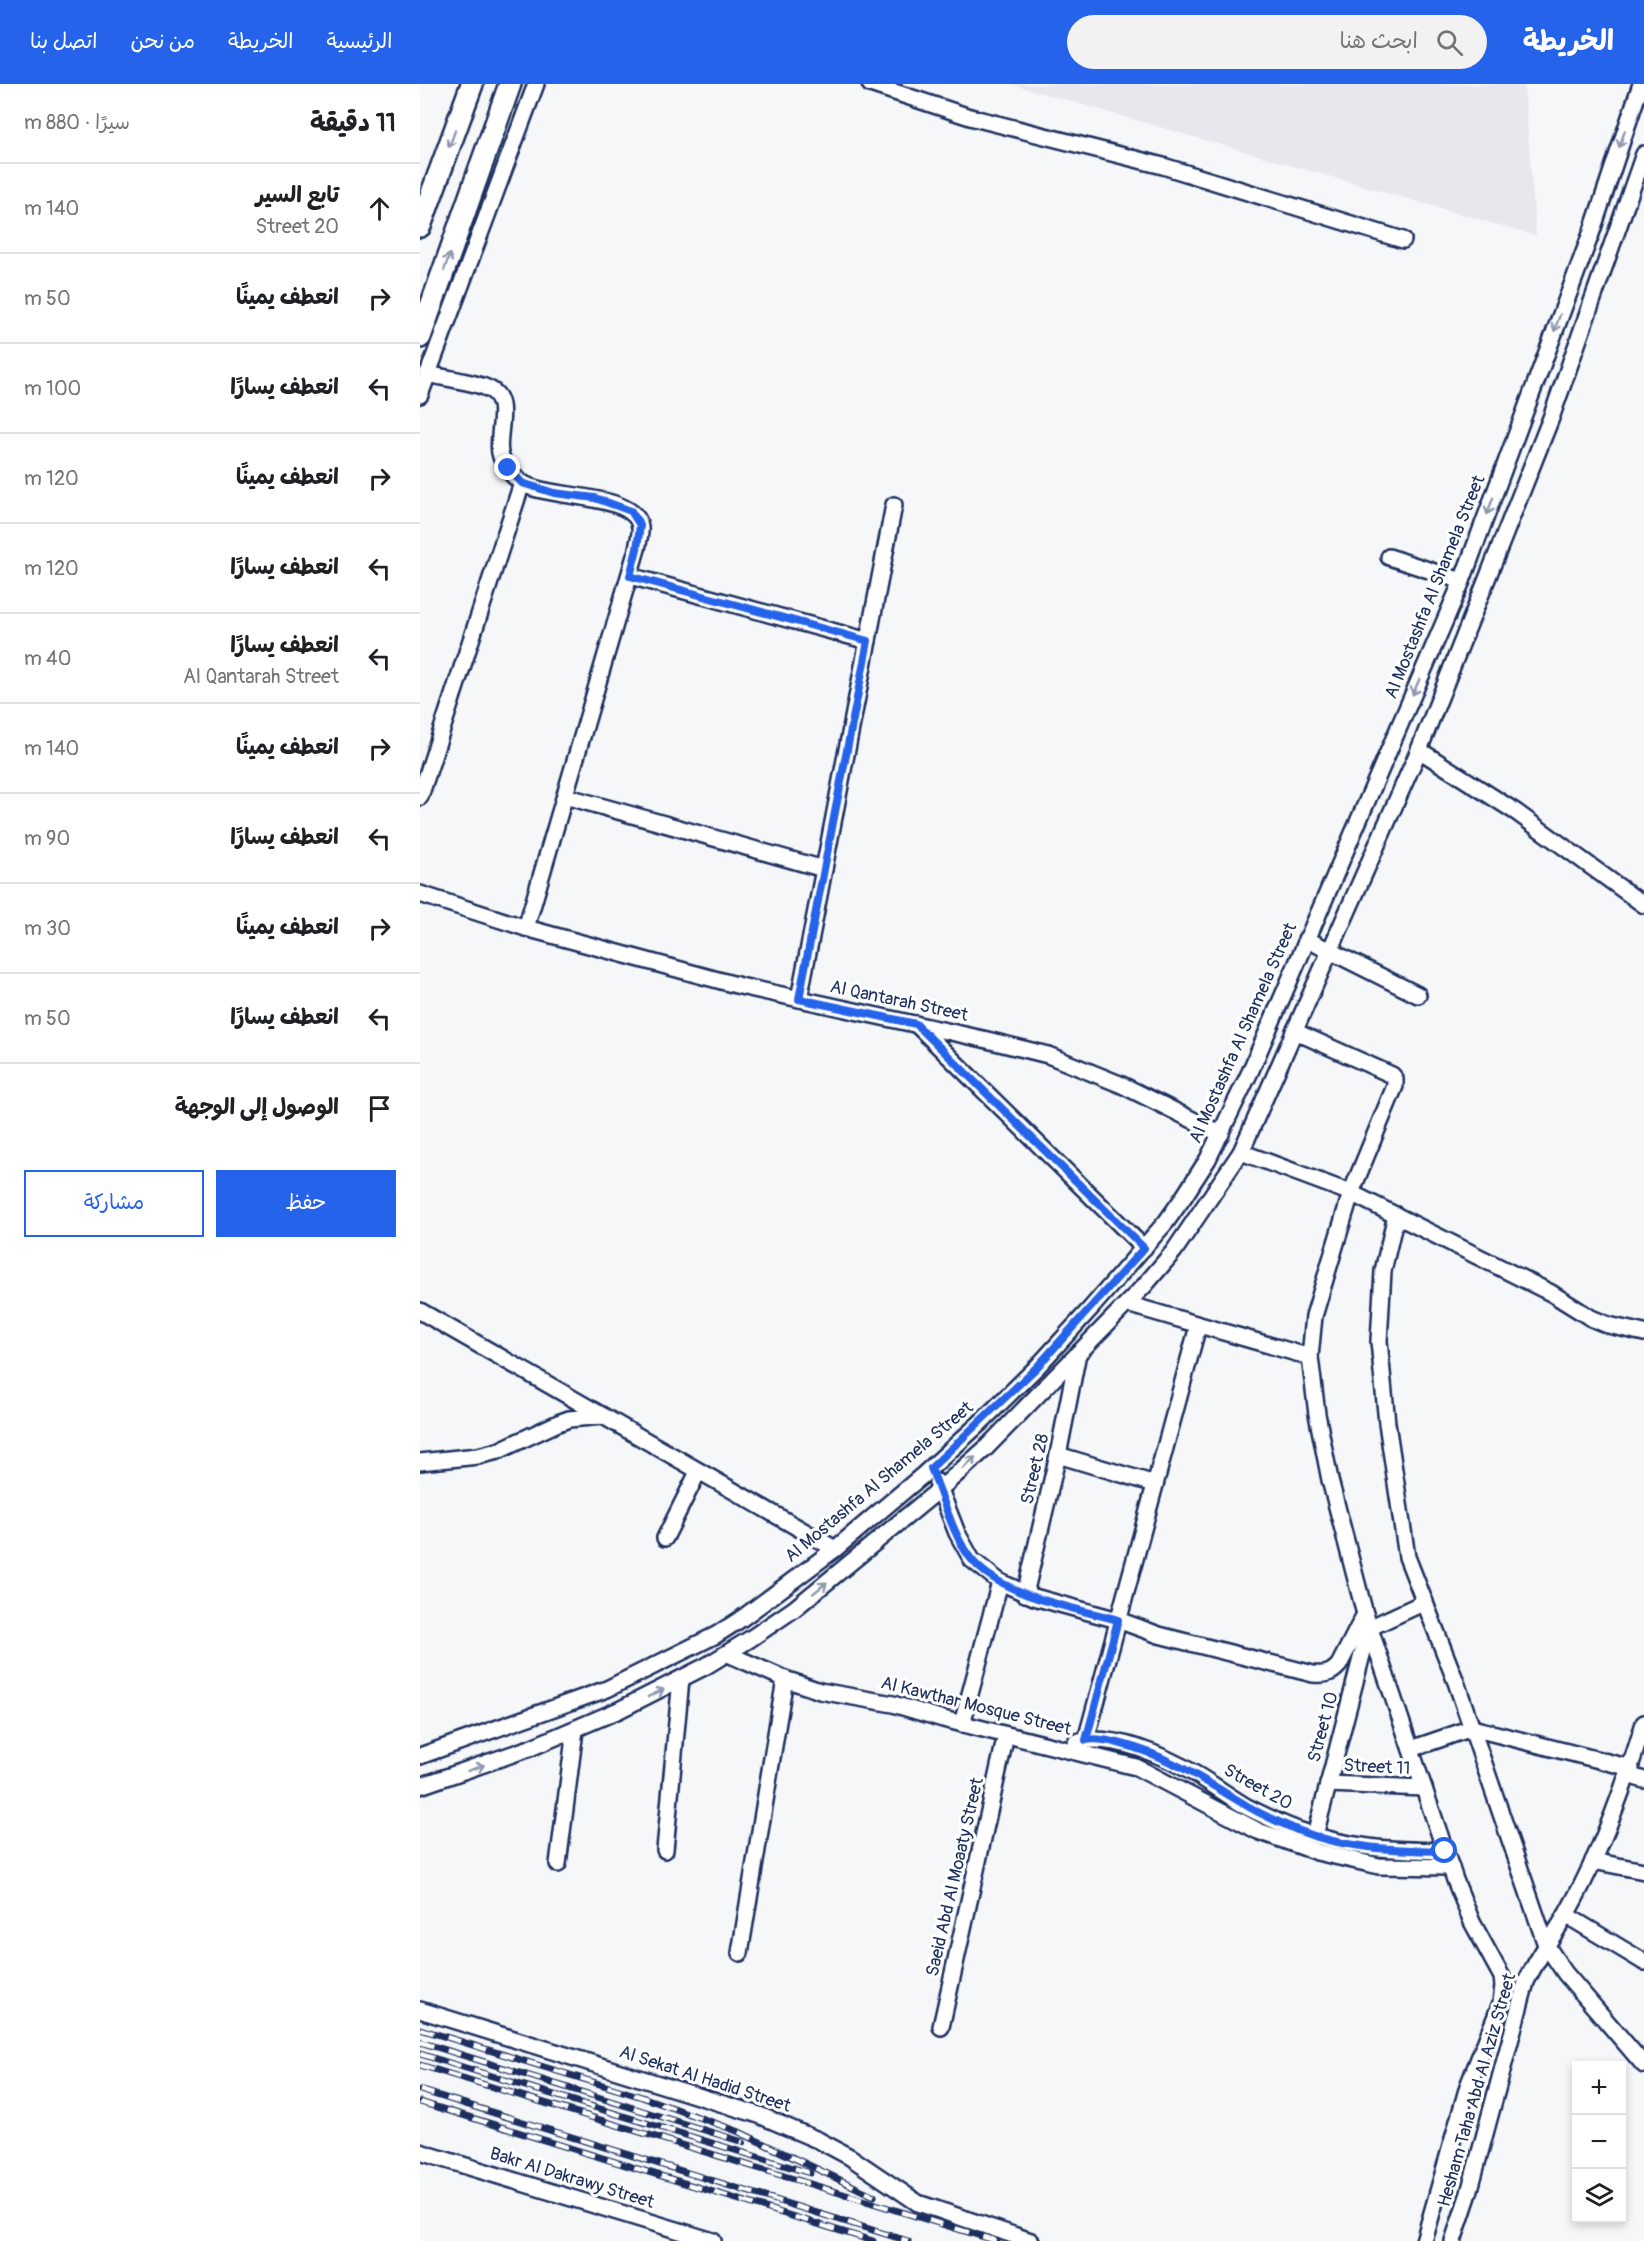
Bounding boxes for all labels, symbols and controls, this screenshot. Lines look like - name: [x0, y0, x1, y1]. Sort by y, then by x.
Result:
- search box: [1067, 15, 1487, 69]
- text: الخريطة: [1523, 24, 1614, 59]
- icon: search: [1433, 26, 1466, 59]
- text: ابحث هنا: [1340, 27, 1418, 55]
- text: اتصل بنا: [30, 28, 97, 55]
- text: من نحن: [130, 28, 195, 55]
- text: الخريطة: [228, 28, 293, 55]
- text: الرئيسية: [326, 28, 392, 55]
- text: 11 دقيقة: [310, 107, 396, 139]
- text: سيرًا · 880 m: [24, 110, 130, 135]
- one-way arrow: [445, 129, 456, 148]
- one-way arrow: [1616, 129, 1627, 148]
- text: تابع السير: [256, 181, 339, 209]
- icon: ahead: [363, 192, 396, 225]
- text: 140 m: [24, 196, 79, 221]
- text: Street 20: [256, 214, 339, 239]
- one-way arrow: [442, 253, 453, 272]
- icon: right: [363, 282, 396, 315]
- text: انعطف يمينًا: [236, 283, 339, 311]
- text: 50 m: [24, 286, 71, 311]
- one-way arrow: [1551, 313, 1562, 332]
- icon: left: [363, 372, 396, 405]
- text: انعطف يسارًا: [230, 373, 339, 401]
- text: 100 m: [24, 376, 81, 401]
- route end: [494, 454, 520, 480]
- icon: right: [363, 462, 396, 495]
- text: انعطف يمينًا: [236, 463, 339, 491]
- text: 120 m: [24, 466, 79, 491]
- street label: Al Mostashfa Al Shamela Street: [1380, 471, 1491, 702]
- one-way arrow: [1483, 496, 1494, 515]
- icon: left: [363, 552, 396, 585]
- text: انعطف يسارًا: [230, 553, 339, 581]
- text: 120 m: [24, 556, 79, 581]
- text: انعطف يسارًا: [230, 631, 339, 659]
- icon: left: [363, 642, 396, 675]
- text: 40 m: [24, 646, 71, 671]
- text: Al Qantarah Street: [183, 664, 339, 689]
- one-way arrow: [1410, 677, 1421, 695]
- icon: right: [363, 732, 396, 765]
- text: انعطف يمينًا: [236, 733, 339, 761]
- text: 140 m: [24, 736, 79, 761]
- icon: left: [363, 822, 396, 855]
- text: انعطف يسارًا: [230, 823, 339, 851]
- text: 90 m: [24, 826, 70, 851]
- icon: right: [363, 912, 396, 945]
- text: انعطف يمينًا: [236, 913, 339, 941]
- text: 30 m: [24, 916, 71, 941]
- street label: Al Mostashfa Al Shamela Street: [1184, 919, 1302, 1147]
- street label: Al Qantarah Street: [828, 975, 971, 1027]
- icon: left: [363, 1002, 396, 1035]
- text: انعطف يسارًا: [230, 1003, 339, 1031]
- text: 50 m: [24, 1006, 71, 1031]
- icon: arrive: [363, 1092, 396, 1125]
- text: الوصول إلى الوجهة: [175, 1093, 339, 1121]
- button: مشاركة: [24, 1170, 204, 1237]
- button: حفظ: [216, 1170, 396, 1237]
- street label: Al Mostashfa Al Shamela Street: [780, 1396, 978, 1568]
- street label: Street 28: [1016, 1431, 1054, 1507]
- one-way arrow: [961, 1456, 976, 1470]
- one-way arrow: [811, 1582, 827, 1595]
- street label: Al Kawthar Mosque Street: [878, 1671, 1074, 1741]
- one-way arrow: [646, 1686, 664, 1698]
- street label: Street 10: [1303, 1689, 1343, 1765]
- street label: Street 11: [1343, 1754, 1411, 1780]
- street label: Street 20: [1220, 1759, 1296, 1815]
- one-way arrow: [466, 1761, 484, 1772]
- street label: Saeid Abd Al Moaaty Street: [921, 1775, 989, 1979]
- route start: [1431, 1837, 1457, 1863]
- street label: Hesham Taha Abd Al Aziz Street: [1433, 1970, 1522, 2209]
- street label: Al Sekat Al Hadid Street: [616, 2040, 794, 2118]
- map controls: [1572, 2061, 1626, 2223]
- button: +: [1572, 2061, 1626, 2115]
- button: −: [1572, 2115, 1626, 2169]
- street label: Bakr Al Dakrawy Street: [487, 2142, 658, 2214]
- button: layers: [1572, 2169, 1626, 2223]

